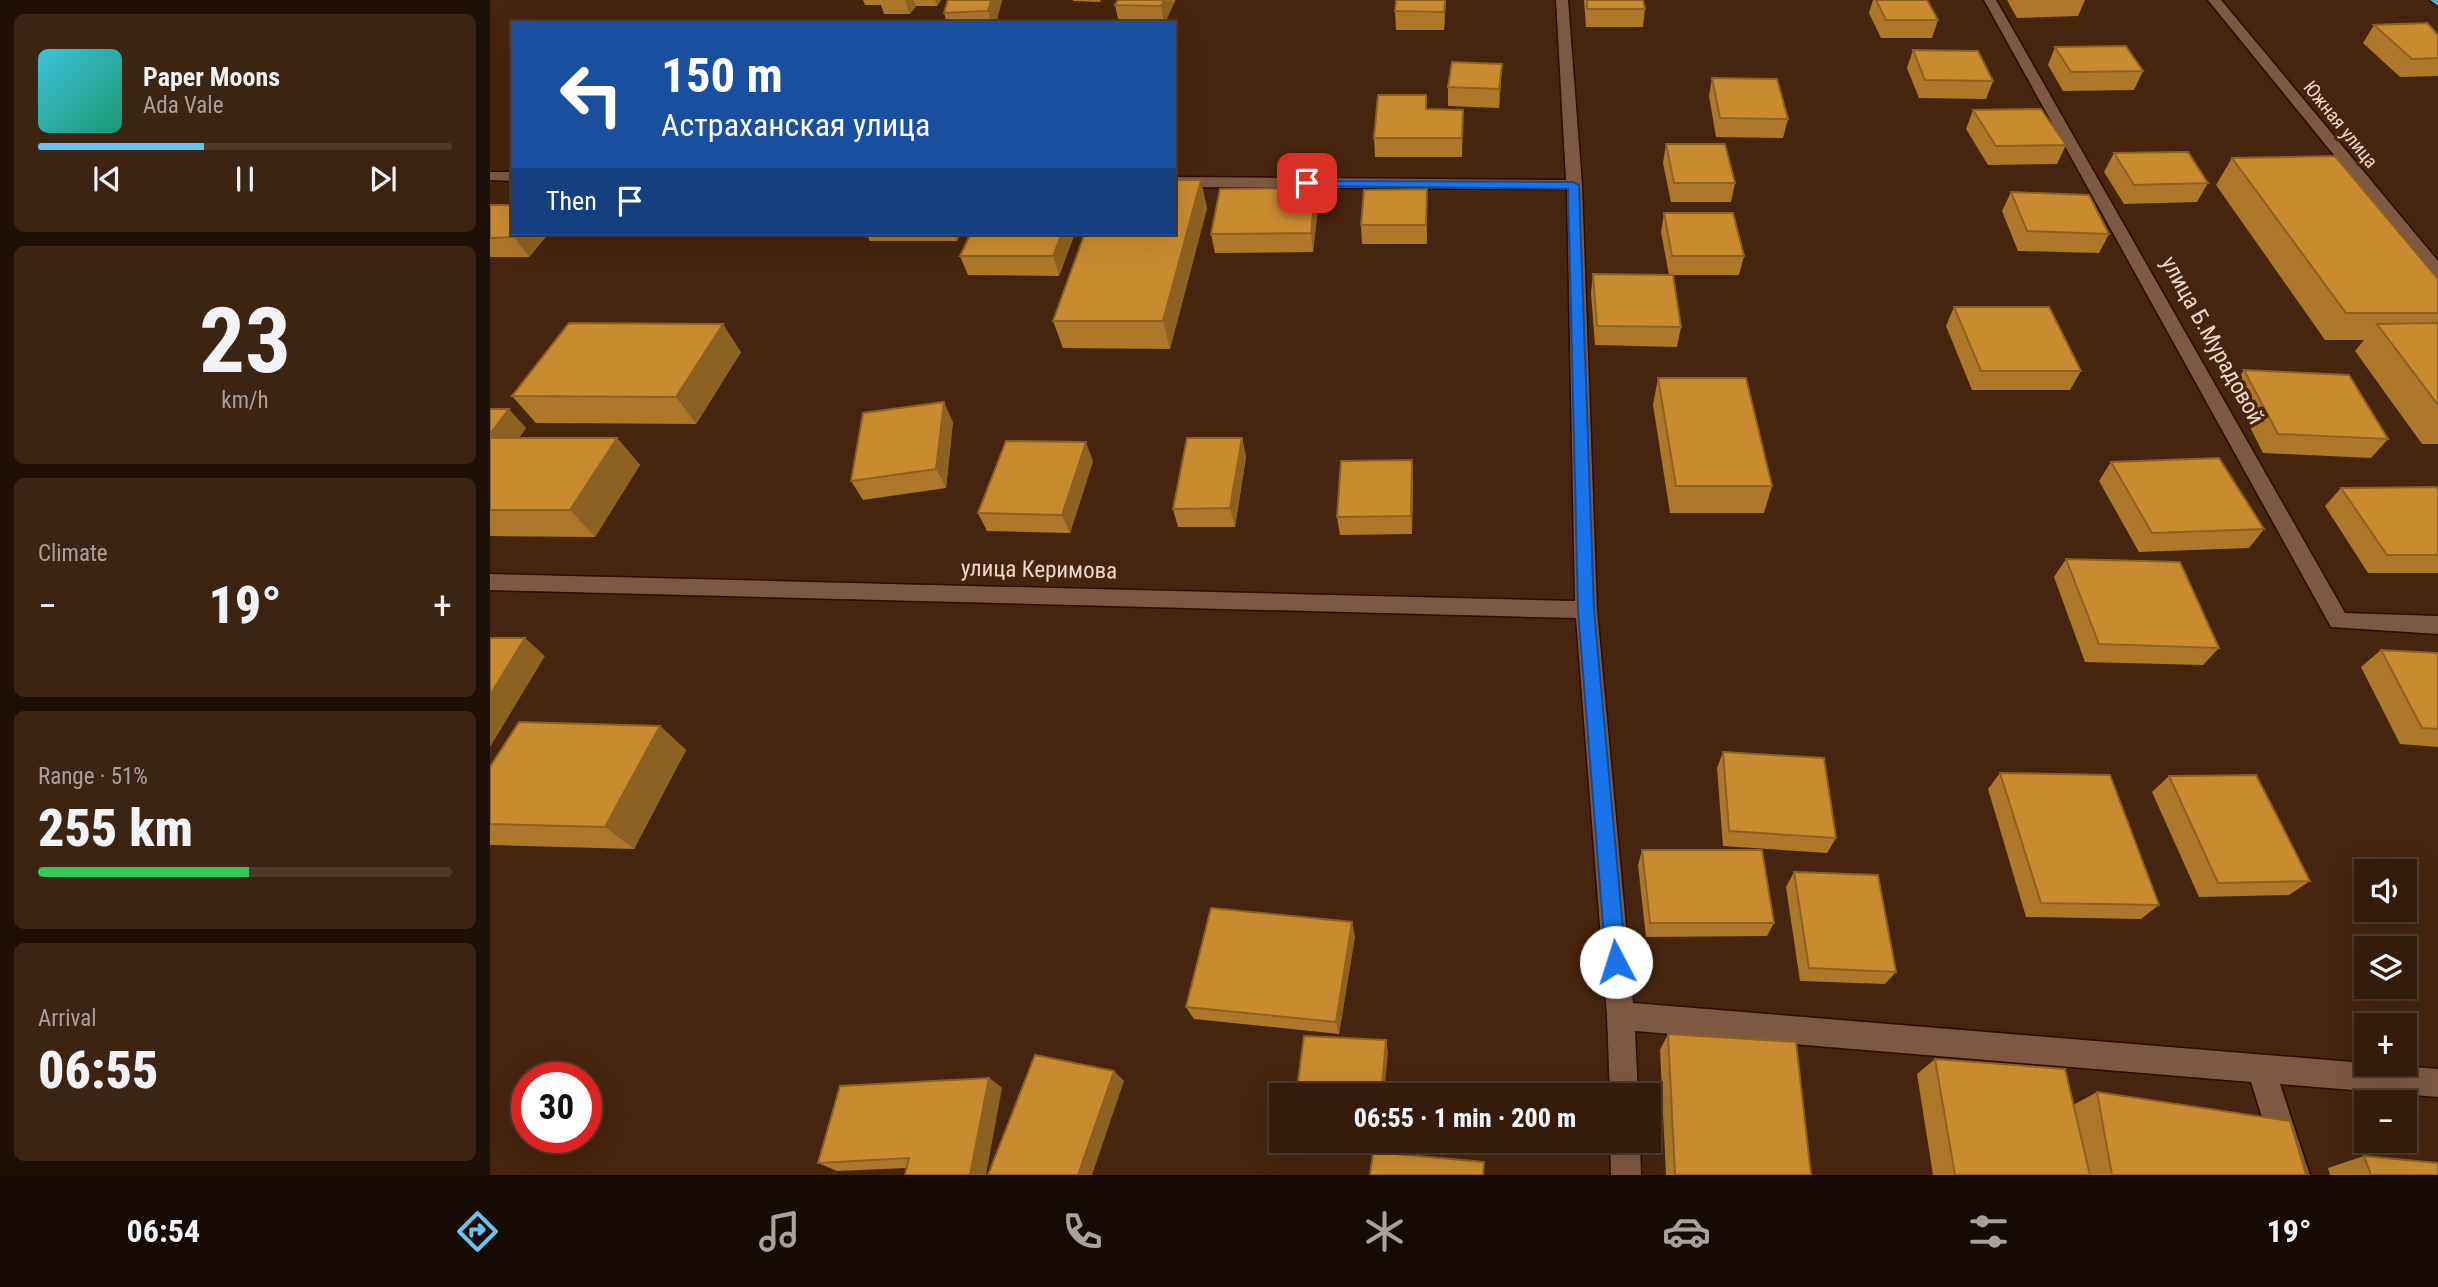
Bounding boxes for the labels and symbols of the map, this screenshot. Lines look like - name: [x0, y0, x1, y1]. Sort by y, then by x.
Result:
- street label: Южная улица: [2299, 76, 2383, 173]
- pin: [1277, 153, 1337, 213]
- street label: улица Б.Мурадовой: [2155, 252, 2270, 429]
- street label: улица Керимова: [961, 555, 1117, 584]
- position arrow: [1579, 925, 1653, 999]
- speed limit sign: 30: [511, 1062, 602, 1153]

